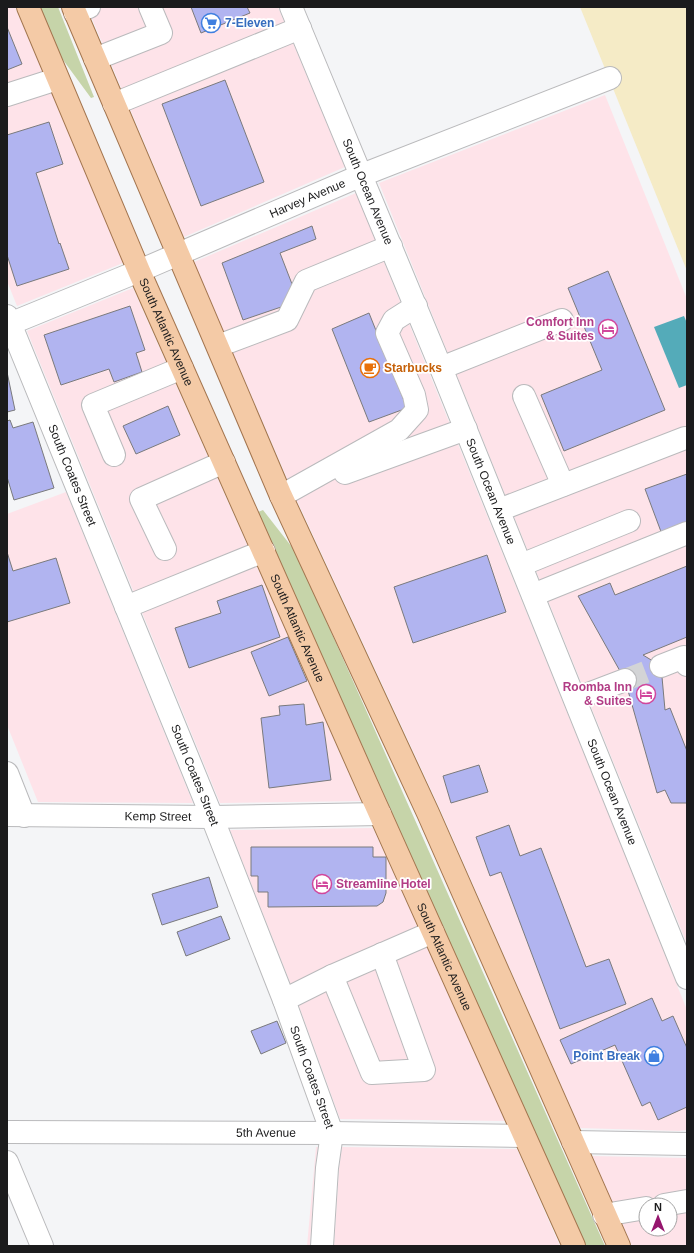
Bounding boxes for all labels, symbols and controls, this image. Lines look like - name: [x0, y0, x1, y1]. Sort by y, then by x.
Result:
- supermarket icon: 7-Eleven: [200, 12, 222, 34]
- place label: 7-Eleven: [225, 16, 274, 30]
- street label: South Ocean Avenue: [340, 137, 396, 247]
- street label: Harvey Avenue: [267, 176, 348, 221]
- street label: South Atlantic Avenue: [136, 276, 196, 388]
- place label: Comfort Inn & Suites: [526, 315, 594, 343]
- hotel icon: Comfort Inn & Suites: [597, 318, 619, 340]
- cafe icon: Starbucks: [359, 357, 381, 379]
- place label: Starbucks: [384, 361, 442, 375]
- street label: South Coates Street: [45, 422, 99, 529]
- street label: South Ocean Avenue: [463, 436, 519, 547]
- street label: South Atlantic Avenue: [267, 572, 328, 685]
- place label: Roomba Inn & Suites: [563, 680, 632, 708]
- hotel icon: Roomba Inn & Suites: [635, 683, 657, 705]
- street label: South Coates Street: [168, 722, 222, 828]
- street label: South Ocean Avenue: [584, 737, 640, 847]
- street label: Kemp Street: [125, 809, 192, 824]
- hotel icon: Streamline Hotel: [311, 873, 333, 895]
- place label: Streamline Hotel: [336, 877, 431, 891]
- street label: South Atlantic Avenue: [414, 901, 475, 1013]
- street label: South Coates Street: [287, 1024, 337, 1131]
- shop icon: Point Break: [643, 1045, 665, 1067]
- place label: Point Break: [573, 1049, 640, 1063]
- street label: 5th Avenue: [236, 1126, 296, 1140]
- north arrow: [638, 1197, 678, 1237]
- text: N: [654, 1201, 662, 1213]

